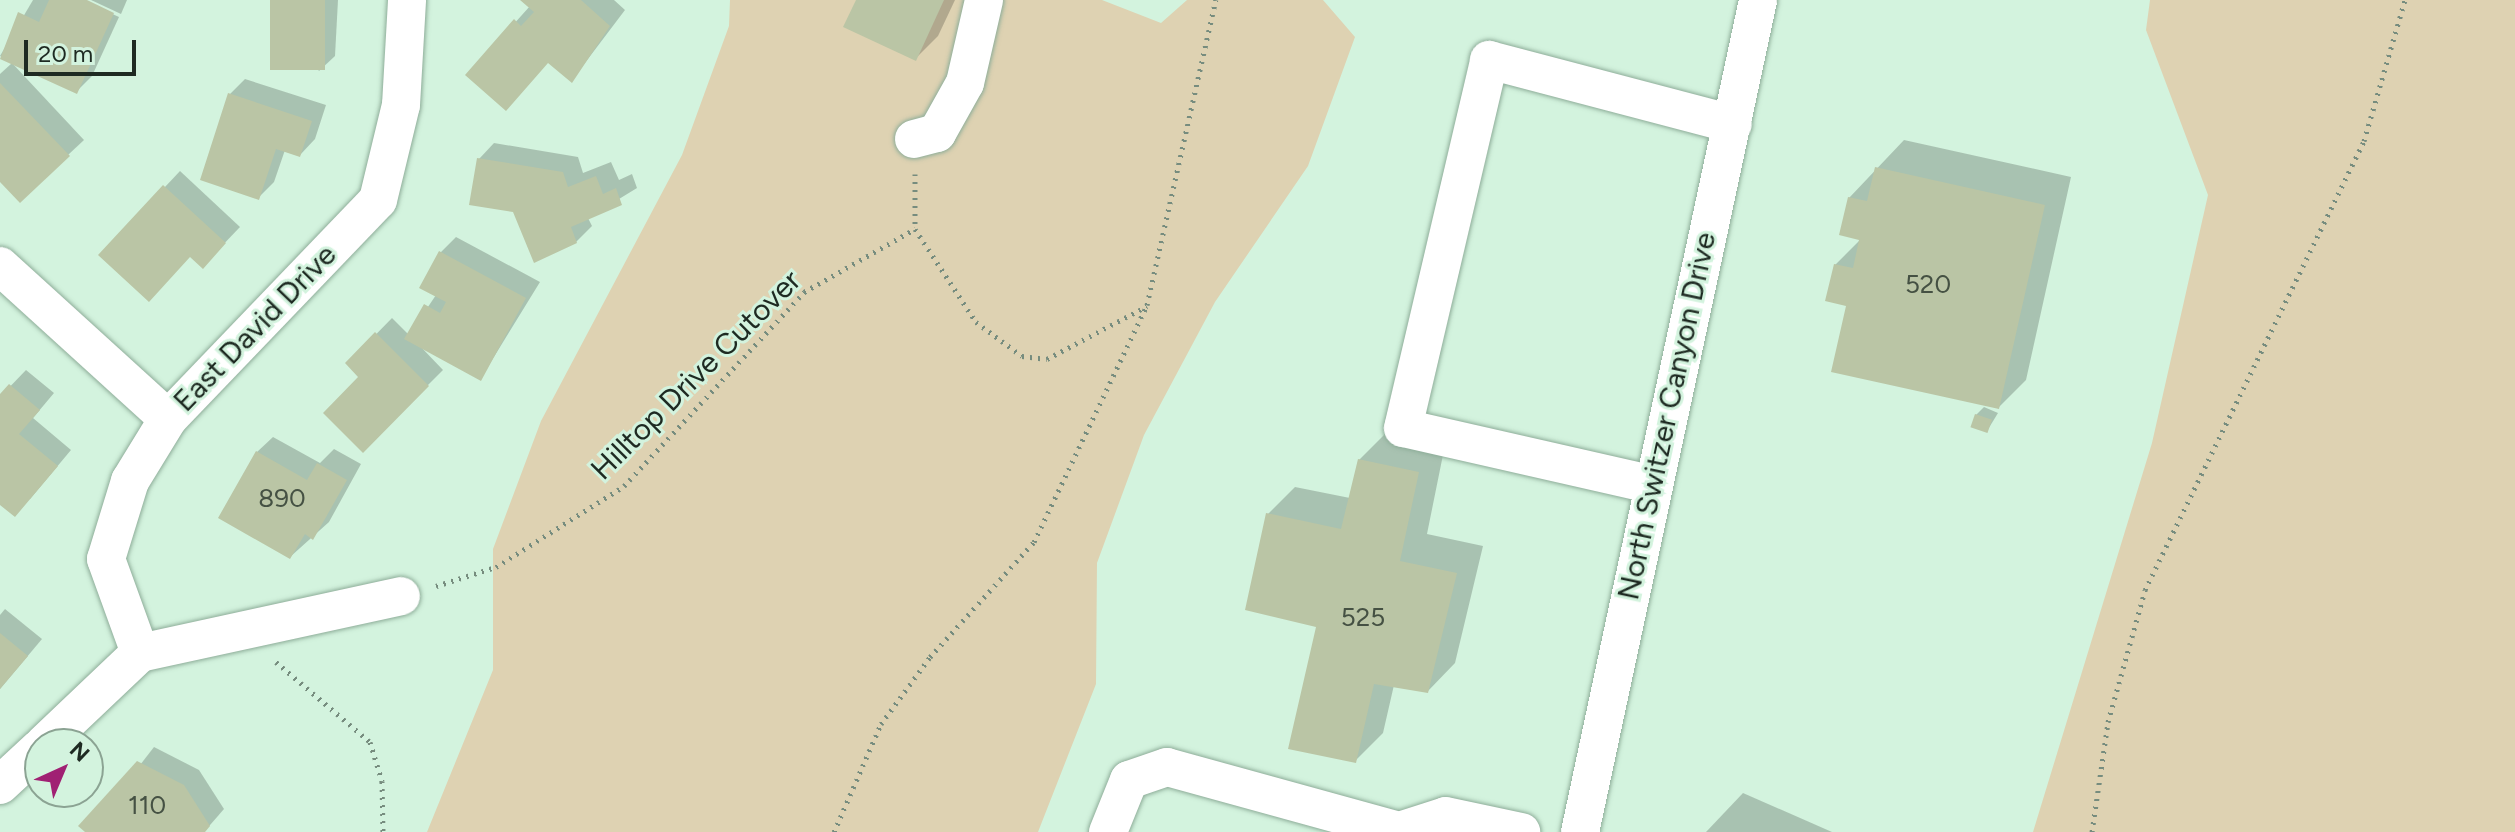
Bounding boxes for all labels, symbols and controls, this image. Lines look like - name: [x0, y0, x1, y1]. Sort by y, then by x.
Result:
- scale bar: [28, 24, 140, 74]
- text: 20 m: [38, 39, 93, 68]
- street label: North Switzer Canyon Drive: [1610, 229, 1724, 603]
- street label: East David Drive: [166, 237, 344, 419]
- street label: Hilltop Drive Cutover: [584, 263, 808, 487]
- house number: 520: [1905, 269, 1951, 301]
- house number: 890: [258, 483, 306, 515]
- house number: 525: [1341, 602, 1385, 634]
- north arrow: [24, 728, 104, 808]
- text: N: [64, 736, 95, 767]
- house number: 110: [128, 790, 166, 822]

